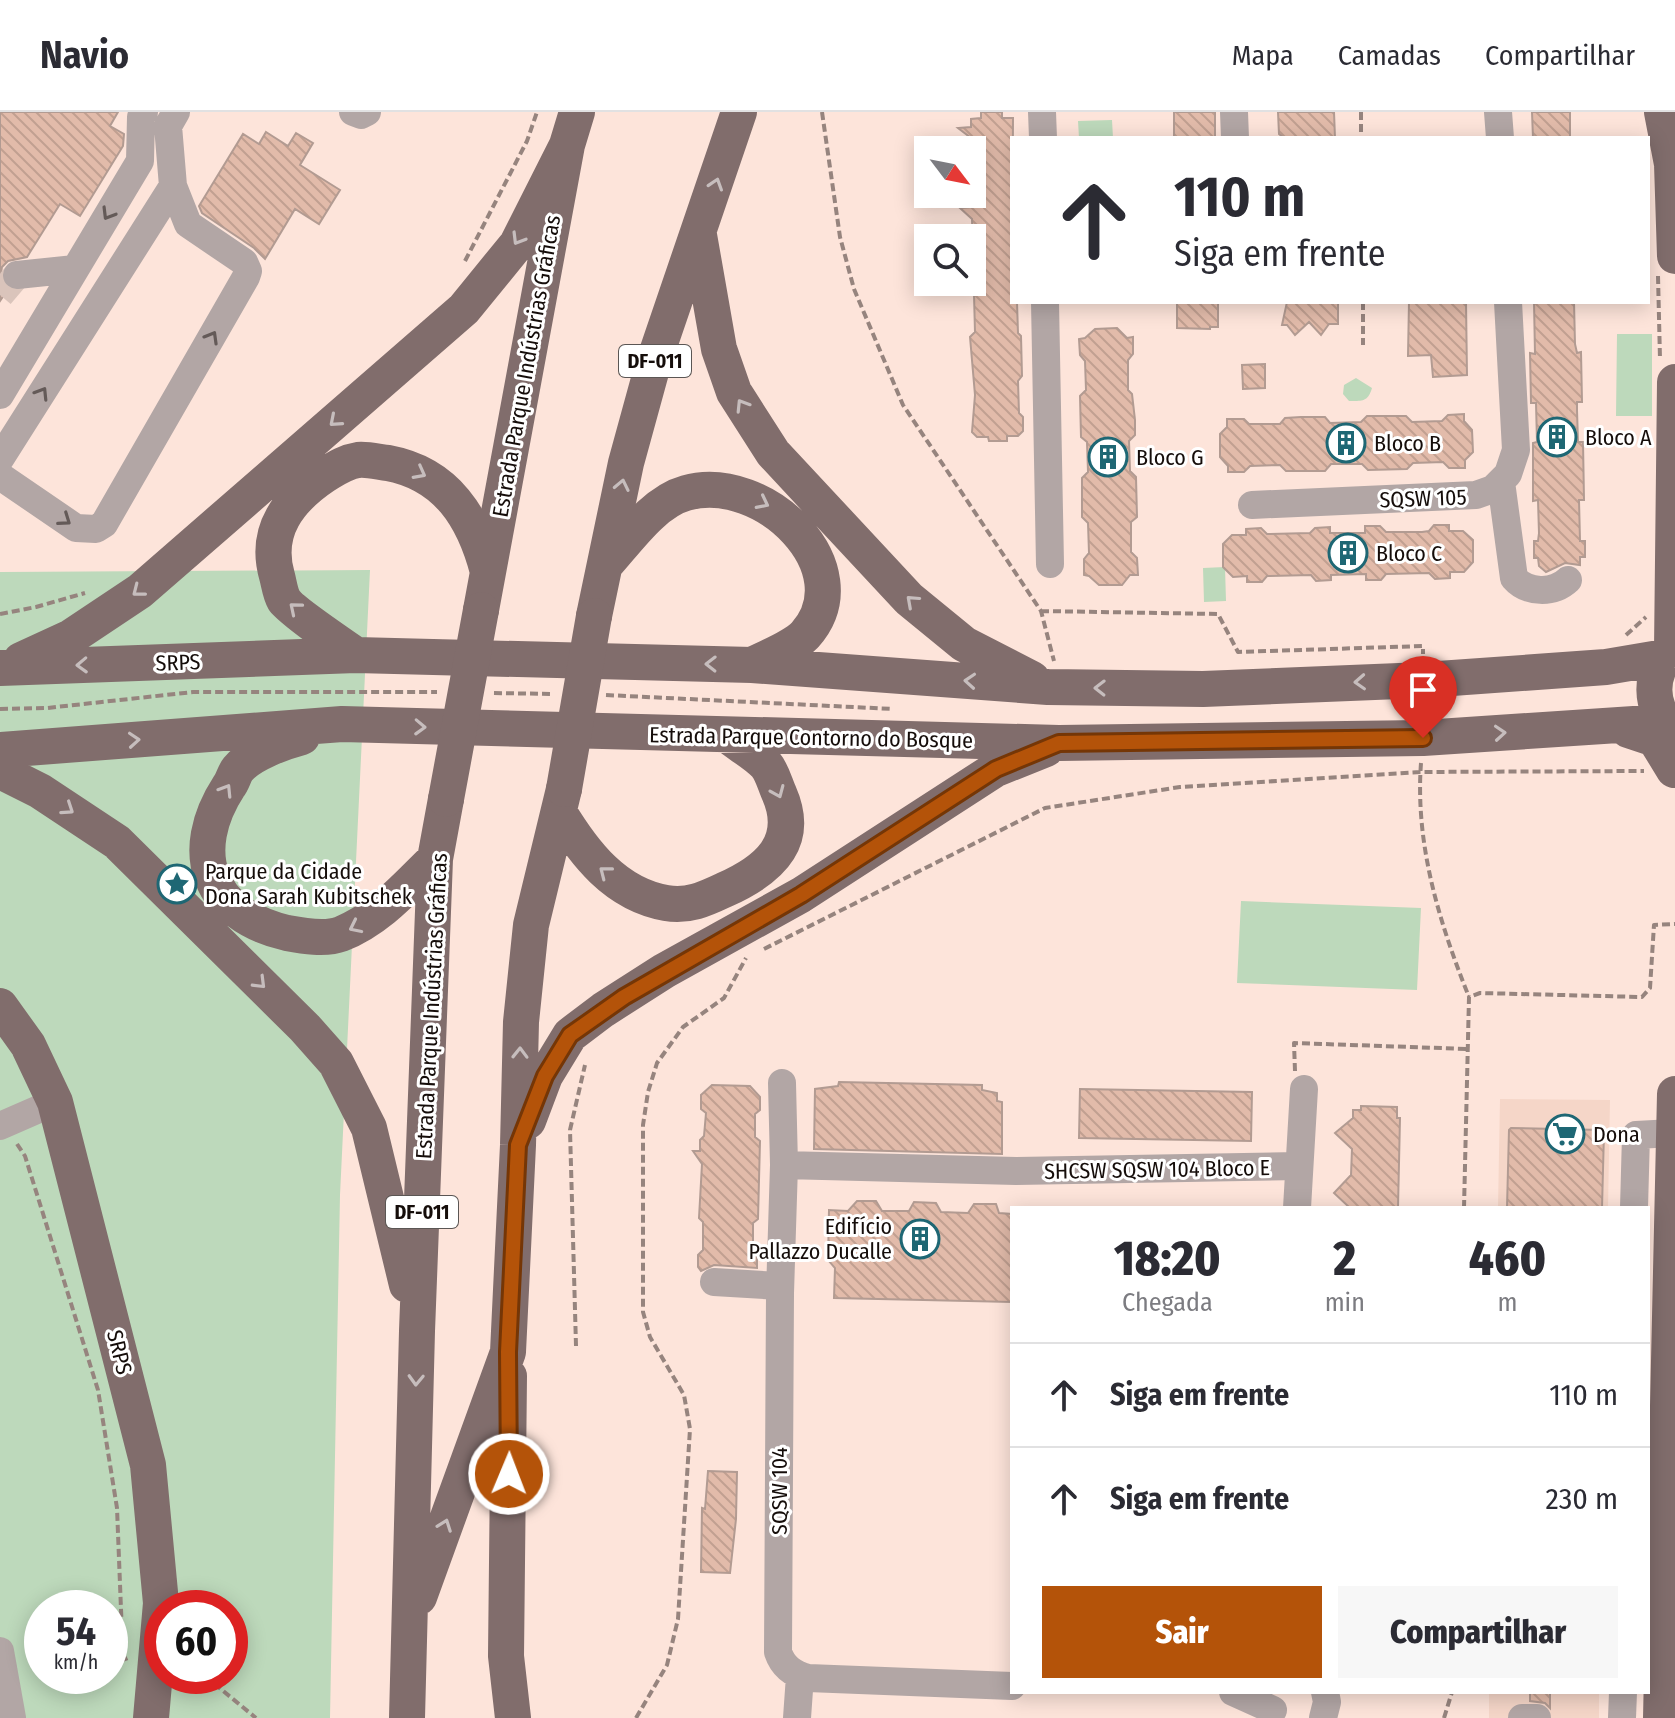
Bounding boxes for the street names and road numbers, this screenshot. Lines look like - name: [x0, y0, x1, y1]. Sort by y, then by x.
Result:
- street label: Estrada Parque Indústrias Gráficas: [487, 213, 566, 519]
- road number: DF-011: [619, 345, 691, 377]
- street label: SQSW 105: [1379, 483, 1467, 514]
- street label: SRPS: [155, 648, 201, 677]
- street label: Estrada Parque Contorno do Bosque: [649, 721, 973, 754]
- street label: Estrada Parque Indústrias Gráficas: [410, 852, 453, 1160]
- street label: SHCSW SQSW 104 Bloco E: [1044, 1154, 1270, 1185]
- road number: DF-011: [386, 1196, 458, 1228]
- street label: SRPS: [101, 1327, 138, 1377]
- street label: SQSW 104: [766, 1447, 793, 1535]

